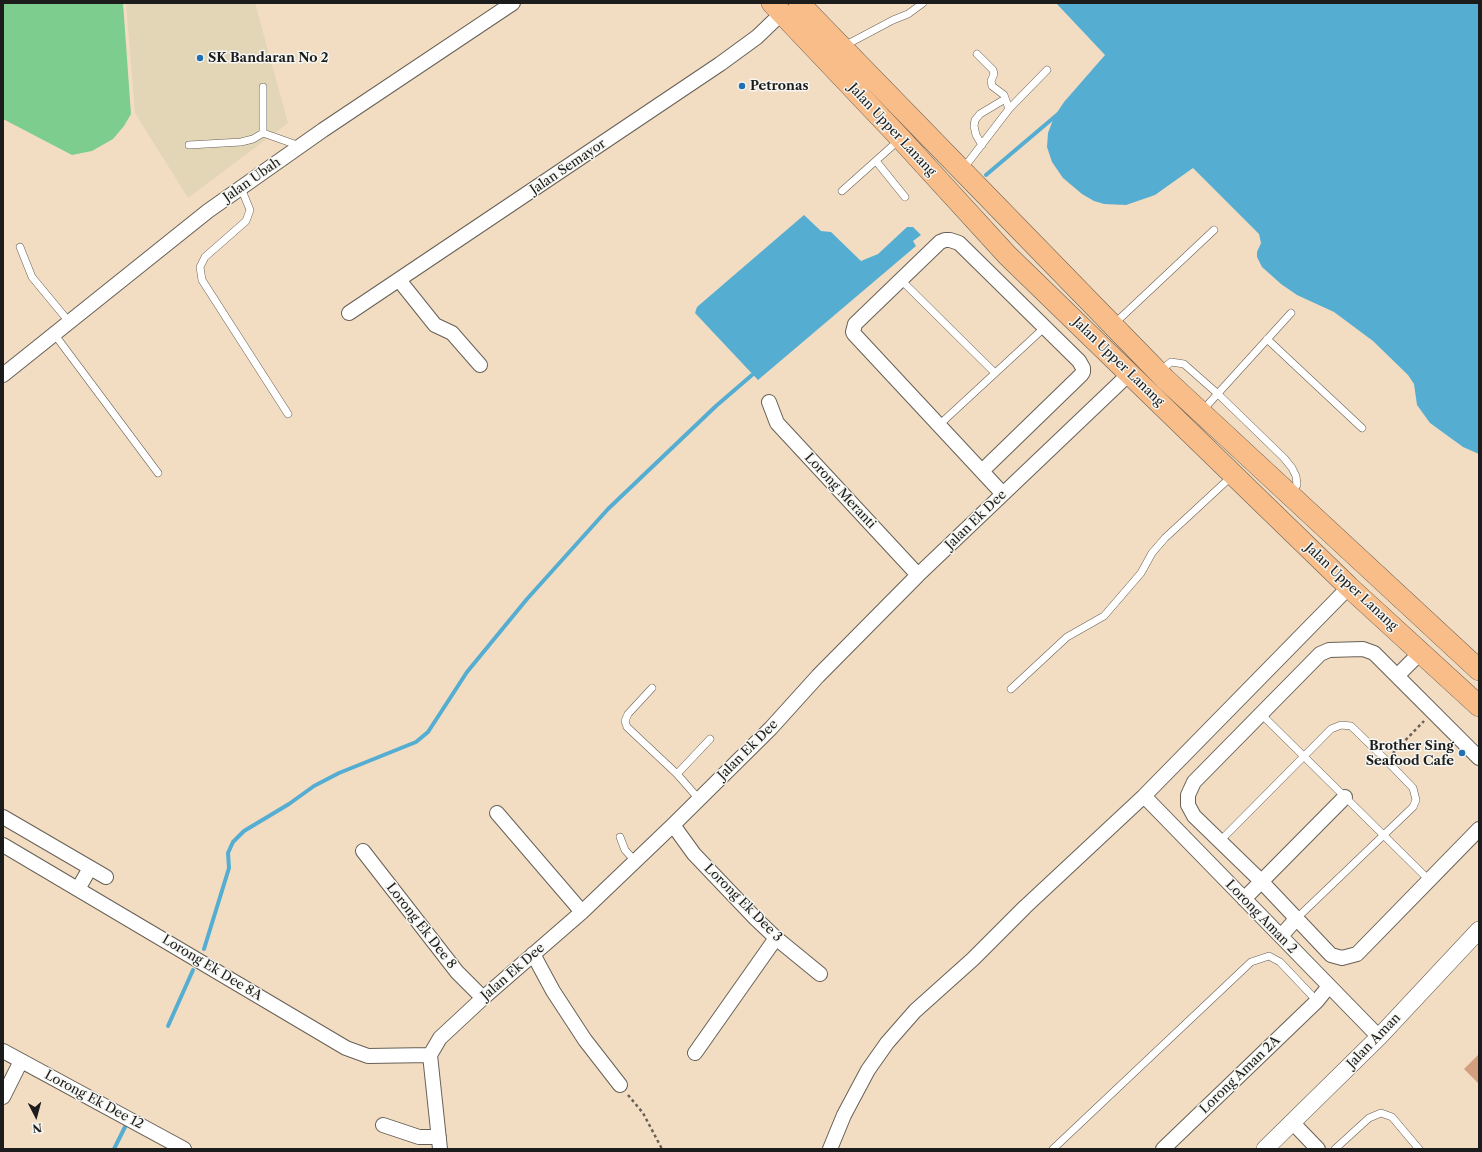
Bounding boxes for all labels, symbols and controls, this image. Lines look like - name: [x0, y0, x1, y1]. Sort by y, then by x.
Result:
- place label: SK Bandaran No 2: [208, 50, 328, 66]
- marker: SK Bandaran No 2: [195, 53, 205, 63]
- place label: Petronas: [750, 78, 809, 94]
- street label: Jalan Upper Lanang: [845, 80, 939, 180]
- marker: Petronas: [737, 81, 747, 91]
- street label: Jalan Semayor: [527, 136, 609, 198]
- street label: Jalan Ubah: [220, 155, 284, 205]
- street label: Jalan Upper Lanang: [1069, 314, 1167, 410]
- street label: Lorong Meranti: [801, 450, 879, 532]
- street label: Jalan Ek Dee: [942, 487, 1010, 553]
- street label: Jalan Upper Lanang: [1301, 540, 1401, 634]
- street label: Jalan Ek Dee: [715, 717, 781, 783]
- place label: Brother Sing Seafood Cafe: [1366, 738, 1454, 769]
- marker: Brother Sing Seafood Cafe: [1457, 748, 1467, 758]
- street label: Lorong Ek Dee 3: [701, 861, 785, 945]
- street label: Lorong Aman 2: [1222, 877, 1300, 957]
- street label: Lorong Ek Dee 8: [383, 880, 459, 972]
- street label: Lorong Ek Dee 8A: [159, 932, 265, 1004]
- street label: Jalan Ek Dee: [478, 940, 548, 1004]
- street label: Jalan Aman: [1344, 1010, 1404, 1072]
- street label: Lorong Aman 2A: [1197, 1033, 1283, 1117]
- street label: Lorong Ek Dee 12: [42, 1067, 146, 1133]
- north arrow: [16, 1096, 56, 1136]
- text: N: [32, 1120, 43, 1135]

